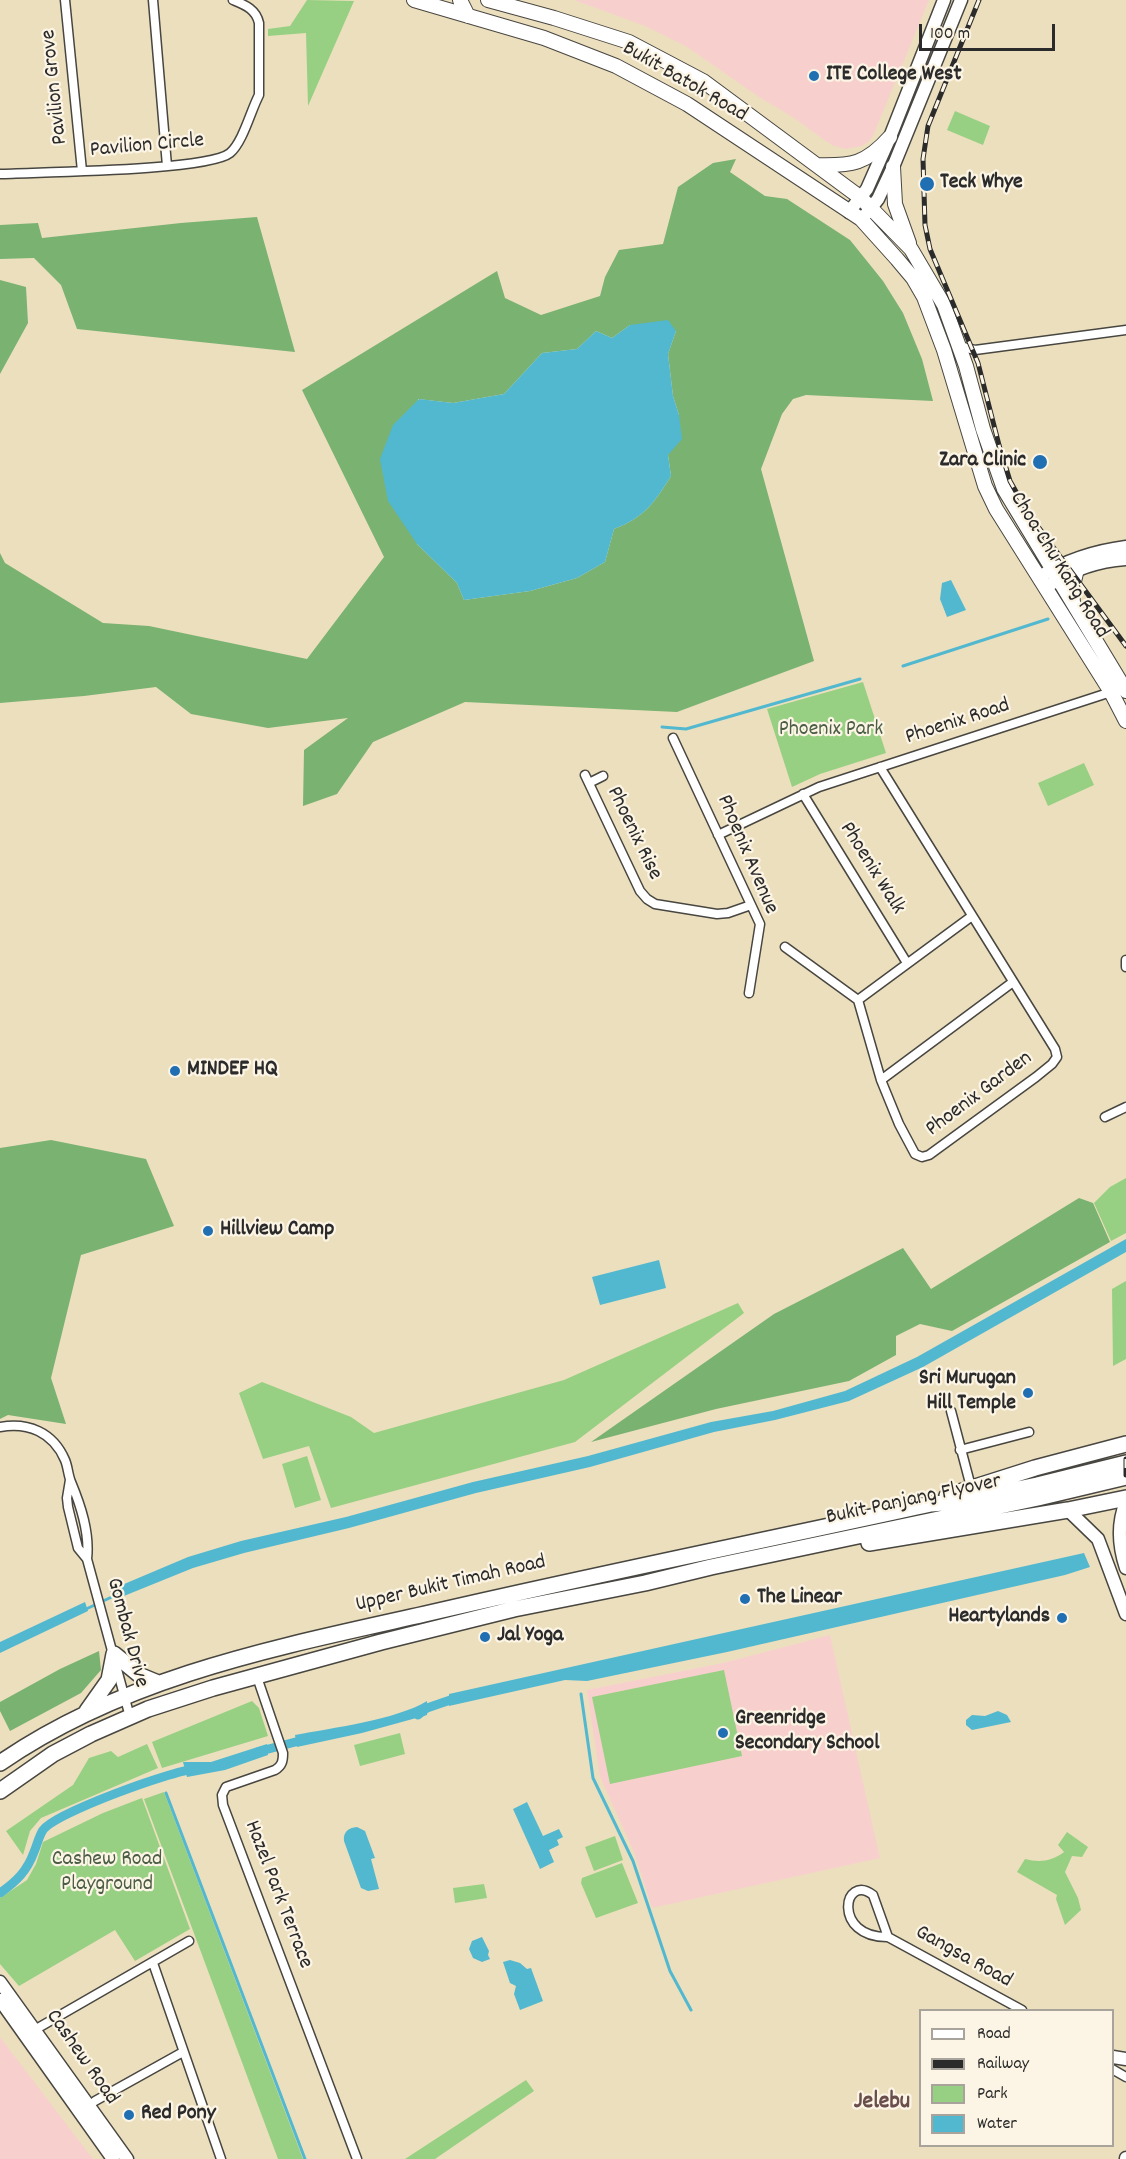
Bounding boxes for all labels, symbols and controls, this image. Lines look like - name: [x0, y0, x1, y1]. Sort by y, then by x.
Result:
- scale bar: [922, 12, 1058, 50]
- text: 100 m: [930, 22, 970, 47]
- street label: Pavilion Grove: [37, 28, 75, 146]
- street label: Bukit Batok Road: [617, 37, 751, 129]
- place label: ITE College West: [826, 63, 961, 89]
- marker: ITE College West: [807, 69, 821, 83]
- street label: Pavilion Circle: [89, 129, 205, 165]
- place label: Teck Whye: [940, 171, 1023, 197]
- marker: Teck Whye: [918, 175, 936, 193]
- place label: Zara Clinic: [939, 449, 1026, 475]
- marker: Zara Clinic: [1031, 453, 1049, 471]
- street label: Choa Chu Kang Road: [1002, 488, 1114, 644]
- street label: Phoenix Road: [903, 694, 1013, 752]
- park label: Phoenix Park: [779, 718, 883, 744]
- street label: Phoenix Rise: [599, 783, 667, 885]
- street label: Phoenix Avenue: [709, 791, 783, 919]
- street label: Phoenix Walk: [832, 818, 910, 920]
- street label: Phoenix Garden: [921, 1046, 1039, 1144]
- place label: MINDEF HQ: [187, 1058, 278, 1084]
- marker: MINDEF HQ: [168, 1064, 182, 1078]
- place label: Hillview Camp: [220, 1218, 334, 1244]
- marker: Hillview Camp: [201, 1224, 215, 1238]
- place label: Sri Murugan Hill Temple: [919, 1367, 1016, 1418]
- marker: Sri Murugan Hill Temple: [1021, 1386, 1035, 1400]
- street label: Bukit Panjang Flyover: [824, 1470, 1004, 1532]
- street label: Upper Bukit Timah Road: [353, 1550, 549, 1620]
- street label: Gombak Drive: [99, 1575, 153, 1691]
- place label: The Linear: [757, 1586, 842, 1612]
- marker: The Linear: [738, 1592, 752, 1606]
- place label: Heartylands: [948, 1605, 1050, 1631]
- marker: Heartylands: [1055, 1611, 1069, 1625]
- place label: Jal Yoga: [497, 1624, 563, 1650]
- marker: Jal Yoga: [478, 1630, 492, 1644]
- place label: Greenridge Secondary School: [735, 1707, 879, 1759]
- marker: Greenridge Secondary School: [716, 1726, 730, 1740]
- street label: Hazel Park Terrace: [237, 1817, 317, 1973]
- park label: Cashew Road Playground: [52, 1848, 162, 1900]
- street label: Gangsa Road: [910, 1921, 1016, 1995]
- street label: Cashew Road: [38, 2005, 124, 2111]
- legend: [919, 2009, 1114, 2147]
- text: Road: [977, 2022, 1011, 2047]
- text: Railway: [977, 2052, 1029, 2077]
- text: Park: [977, 2082, 1008, 2107]
- district label: Jelebu: [854, 2090, 910, 2118]
- place label: Red Pony: [141, 2102, 216, 2128]
- marker: Red Pony: [122, 2108, 136, 2122]
- text: Water: [977, 2112, 1017, 2137]

